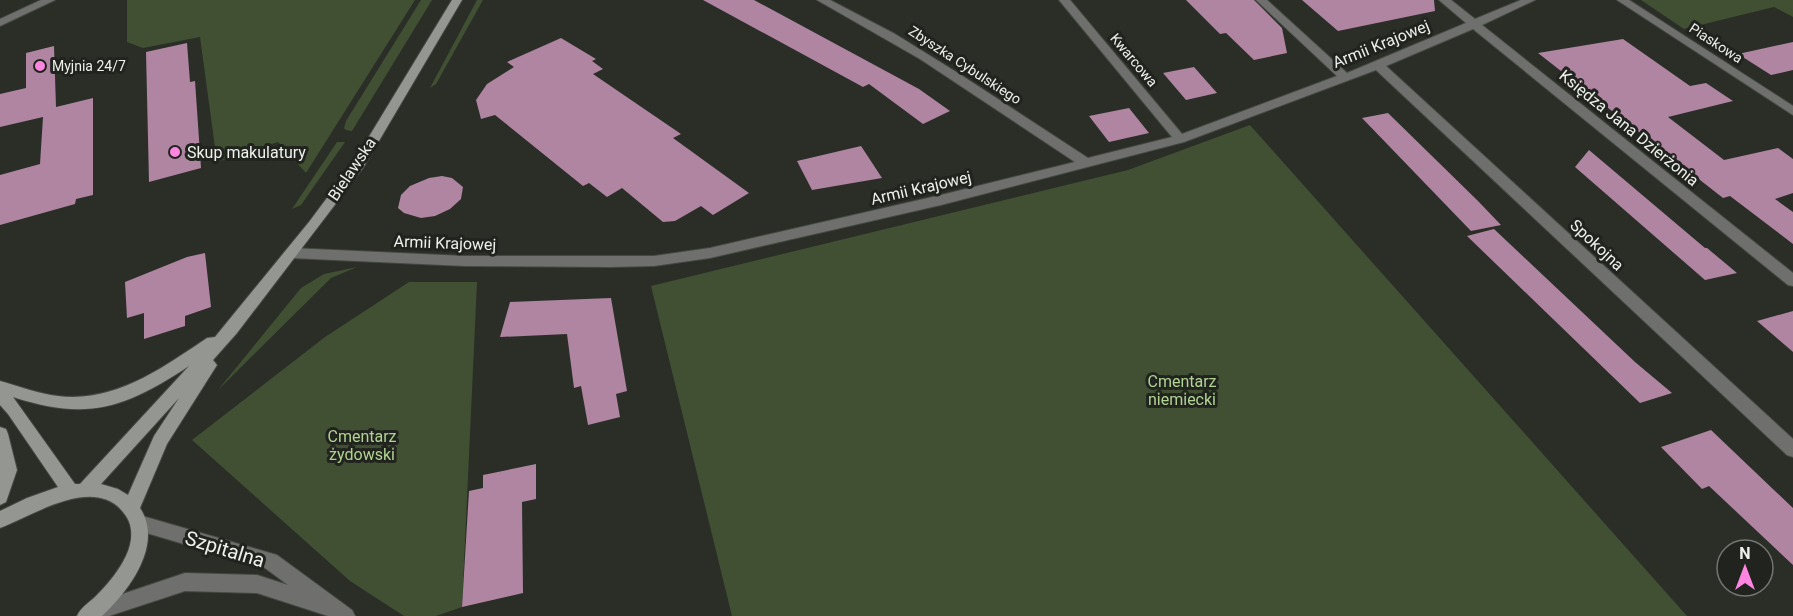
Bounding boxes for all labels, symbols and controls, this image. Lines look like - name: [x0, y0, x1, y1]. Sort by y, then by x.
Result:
- street label: Armii Krajowej: [1330, 16, 1432, 72]
- street label: Piaskowa: [1686, 20, 1746, 66]
- street label: Zbyszka Cybulskiego: [906, 23, 1024, 107]
- street label: Kwarcowa: [1107, 30, 1161, 90]
- place label: Myjnia 24/7: [52, 58, 126, 74]
- marker: Myjnia 24/7: [33, 59, 47, 73]
- street label: Księdza Jana Dzierżonia: [1555, 66, 1703, 190]
- street label: Bielawska: [324, 134, 380, 204]
- place label: Skup makulatury: [187, 143, 306, 162]
- marker: Skup makulatury: [168, 145, 182, 159]
- street label: Armii Krajowej: [869, 167, 973, 209]
- street label: Spokojna: [1566, 215, 1628, 275]
- street label: Armii Krajowej: [393, 232, 497, 254]
- park label: Cmentarz niemiecki: [1147, 372, 1217, 409]
- park label: Cmentarz żydowski: [327, 427, 397, 464]
- street label: Szpitalna: [182, 526, 268, 572]
- north arrow: [1715, 538, 1775, 598]
- text: N: [1739, 544, 1751, 563]

